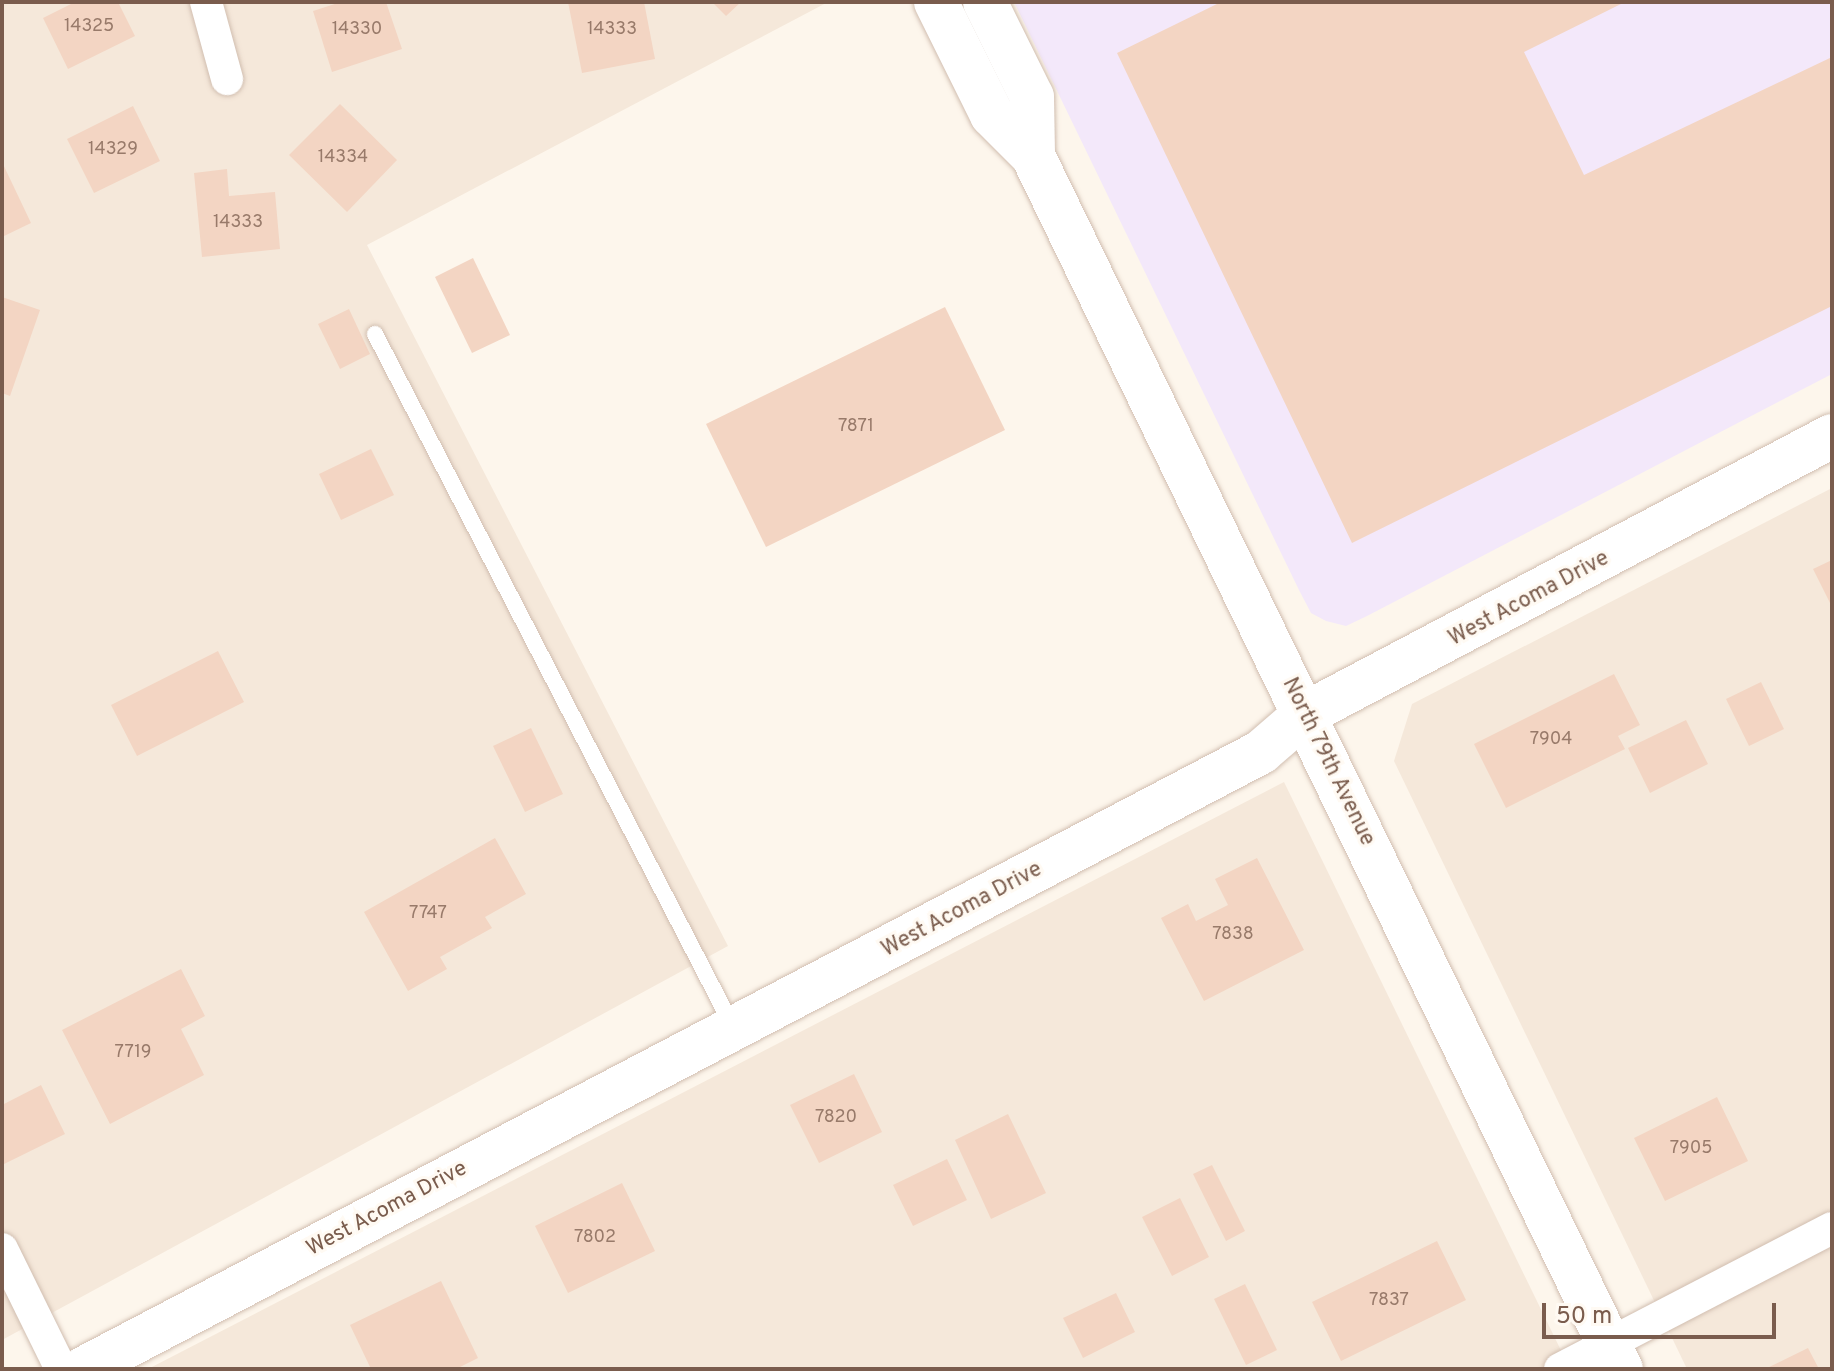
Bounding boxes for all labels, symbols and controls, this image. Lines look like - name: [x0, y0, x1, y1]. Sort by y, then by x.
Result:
- house number: 14325: [64, 16, 114, 38]
- house number: 14330: [332, 19, 382, 41]
- house number: 14333: [587, 19, 637, 41]
- house number: 14329: [88, 139, 138, 161]
- house number: 14334: [318, 147, 368, 169]
- house number: 14333: [213, 212, 263, 234]
- house number: 7871: [838, 416, 874, 438]
- street label: West Acoma Drive: [1444, 545, 1614, 653]
- street label: North 79th Avenue: [1275, 673, 1381, 851]
- house number: 7904: [1530, 729, 1572, 751]
- street label: West Acoma Drive: [877, 856, 1047, 964]
- house number: 7747: [409, 903, 447, 925]
- house number: 7838: [1212, 924, 1254, 946]
- house number: 7719: [114, 1042, 152, 1064]
- house number: 7820: [815, 1107, 857, 1129]
- house number: 7905: [1670, 1138, 1712, 1160]
- street label: West Acoma Drive: [302, 1155, 472, 1263]
- house number: 7802: [574, 1227, 616, 1249]
- scale bar: [1546, 1287, 1780, 1337]
- house number: 7837: [1369, 1290, 1409, 1312]
- text: 50 m: [1556, 1302, 1612, 1332]

